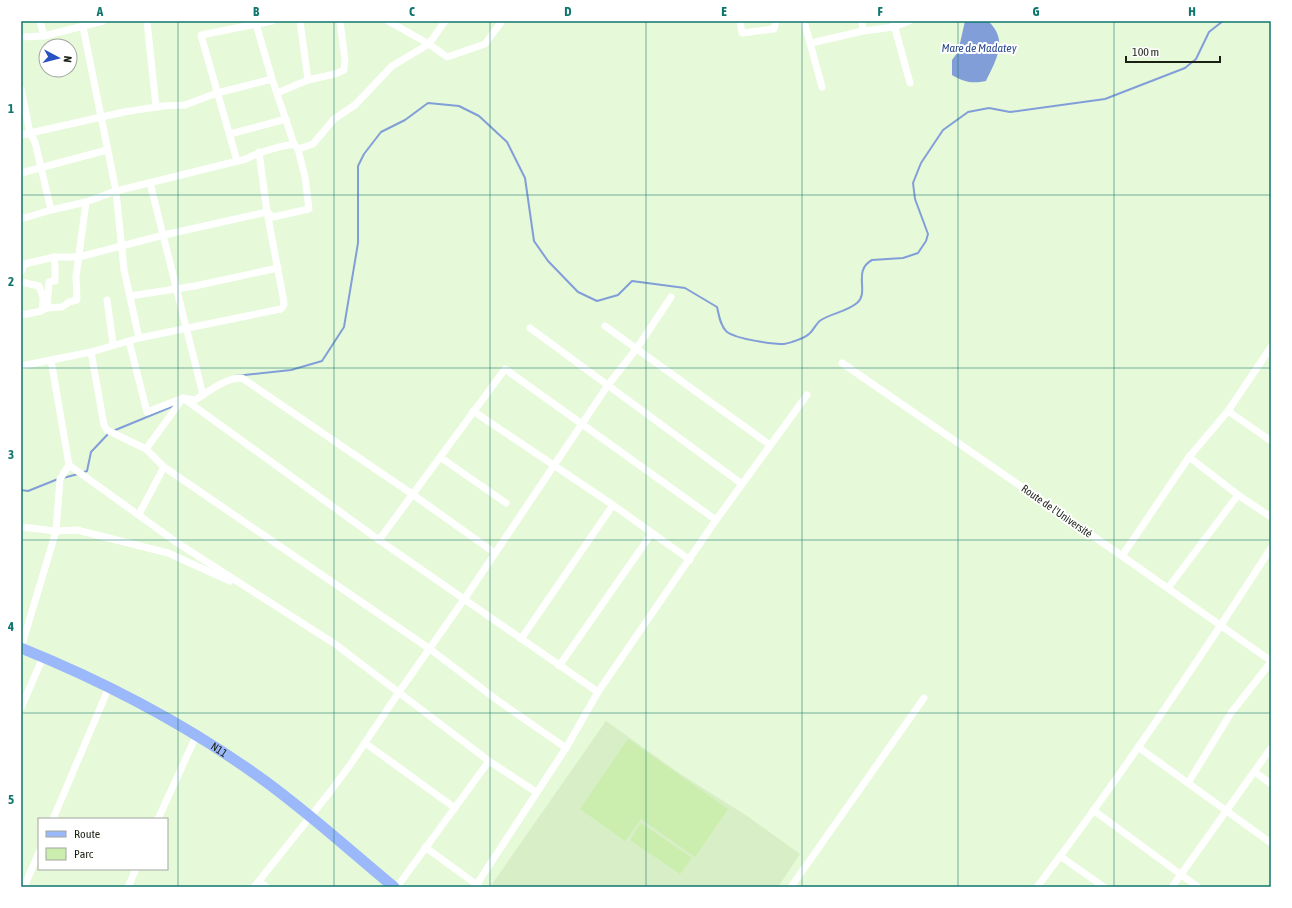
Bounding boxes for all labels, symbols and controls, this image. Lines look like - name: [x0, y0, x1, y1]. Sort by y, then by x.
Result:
- text: A: [96, 4, 104, 19]
- text: B: [253, 4, 260, 19]
- text: C: [409, 4, 415, 19]
- text: D: [564, 4, 572, 19]
- text: E: [721, 4, 727, 19]
- text: F: [877, 4, 883, 19]
- text: G: [1033, 4, 1040, 19]
- text: H: [1188, 4, 1196, 19]
- north arrow: [38, 38, 78, 78]
- scale bar: [1126, 38, 1220, 64]
- water label: Mare de Madatey: [941, 41, 1017, 55]
- text: 100 m: [1132, 45, 1159, 59]
- text: N: [62, 55, 74, 63]
- text: 1: [8, 101, 14, 116]
- text: 2: [8, 274, 14, 289]
- text: 3: [8, 447, 14, 462]
- street label: Route de l'Université: [1019, 482, 1095, 540]
- text: 4: [7, 619, 14, 634]
- street label: N11: [209, 740, 229, 759]
- text: 5: [8, 792, 14, 807]
- legend: [38, 818, 168, 870]
- text: Route: [74, 827, 100, 841]
- text: Parc: [74, 847, 94, 861]

